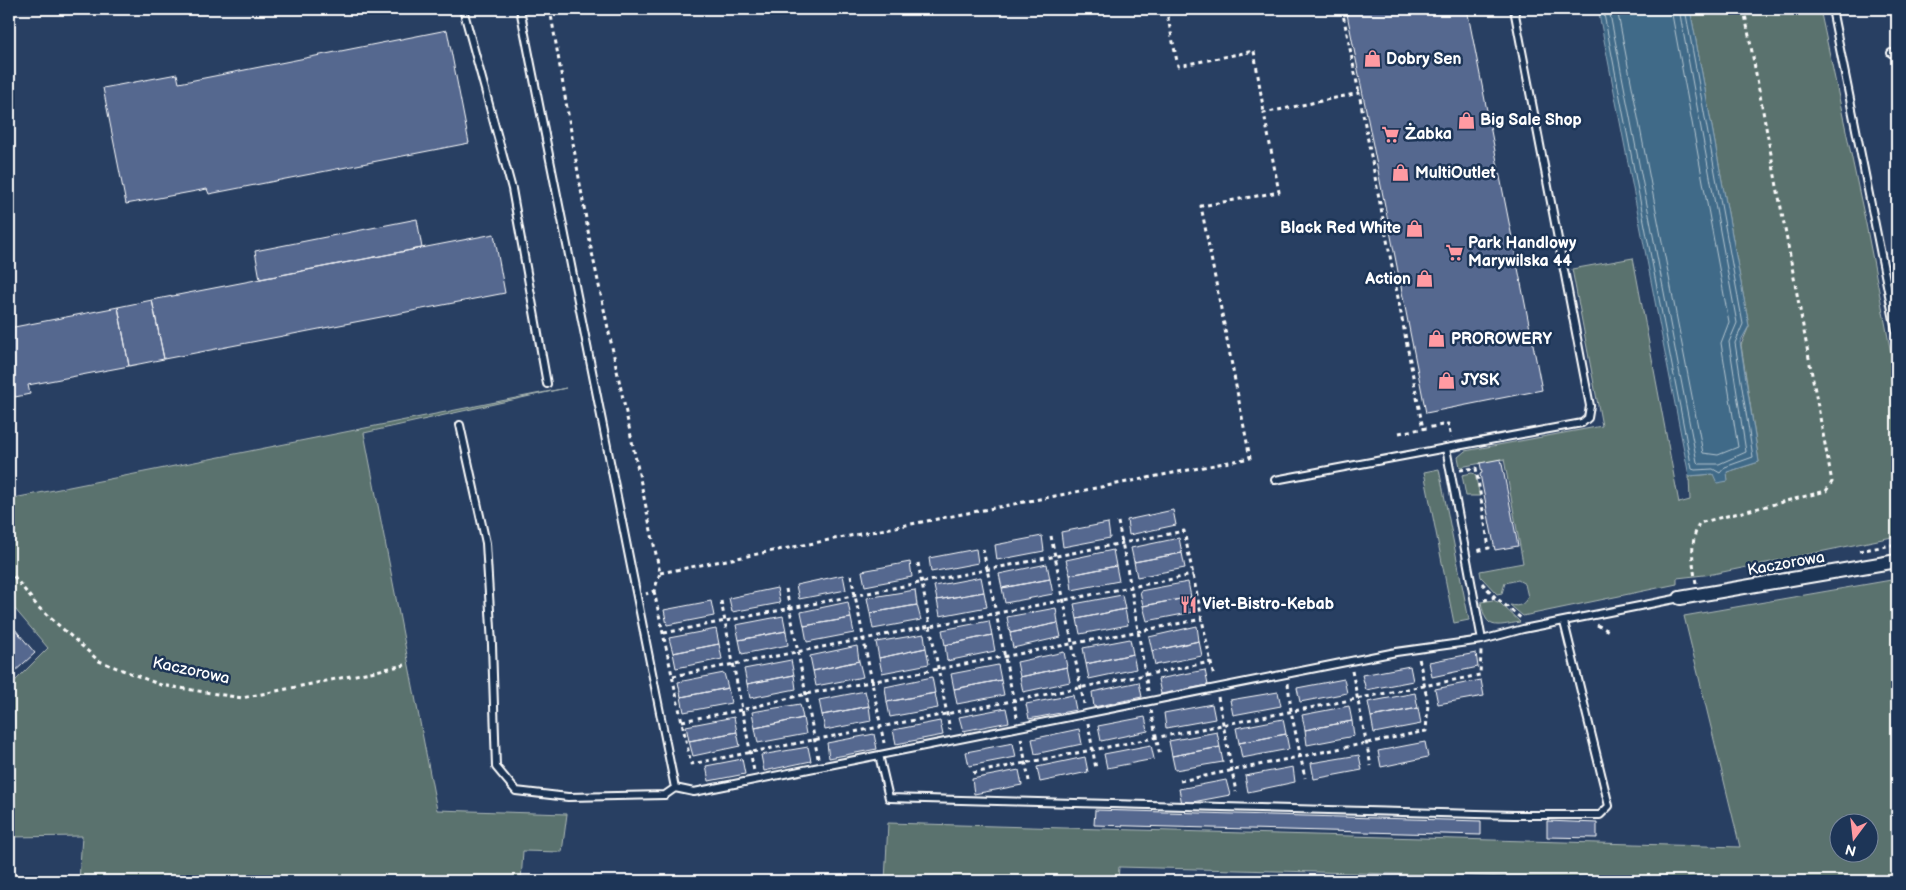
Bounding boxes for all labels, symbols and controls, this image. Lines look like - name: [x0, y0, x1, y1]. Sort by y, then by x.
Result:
- shop icon: Dobry Sen: [1362, 49, 1382, 69]
- place label: Dobry Sen: [1386, 50, 1461, 69]
- shop icon: Big Sale Shop: [1456, 110, 1476, 130]
- place label: Big Sale Shop: [1480, 111, 1582, 130]
- place label: Żabka: [1405, 122, 1452, 144]
- supermarket icon: Żabka: [1381, 124, 1401, 144]
- shop icon: MultiOutlet: [1391, 163, 1411, 183]
- place label: MultiOutlet: [1415, 164, 1496, 183]
- shop icon: Black Red White: [1405, 218, 1425, 238]
- place label: Black Red White: [1280, 219, 1401, 238]
- place label: Park Handlowy Marywilska 44: [1468, 234, 1577, 271]
- supermarket icon: Park Handlowy Marywilska 44: [1444, 242, 1464, 262]
- shop icon: Action: [1415, 269, 1435, 289]
- place label: Action: [1364, 270, 1411, 289]
- shop icon: PROROWERY: [1427, 329, 1447, 349]
- place label: PROROWERY: [1451, 330, 1552, 349]
- shop icon: JYSK: [1437, 370, 1457, 390]
- place label: JYSK: [1461, 371, 1500, 390]
- street label: Kaczorowa: [1746, 548, 1826, 580]
- restaurant icon: Viet-Bistro-Kebab: [1178, 594, 1198, 614]
- place label: Viet-Bistro-Kebab: [1202, 595, 1335, 614]
- street label: Kaczorowa: [151, 654, 231, 688]
- north arrow: [1828, 812, 1878, 862]
- text: N: [1843, 841, 1858, 860]

